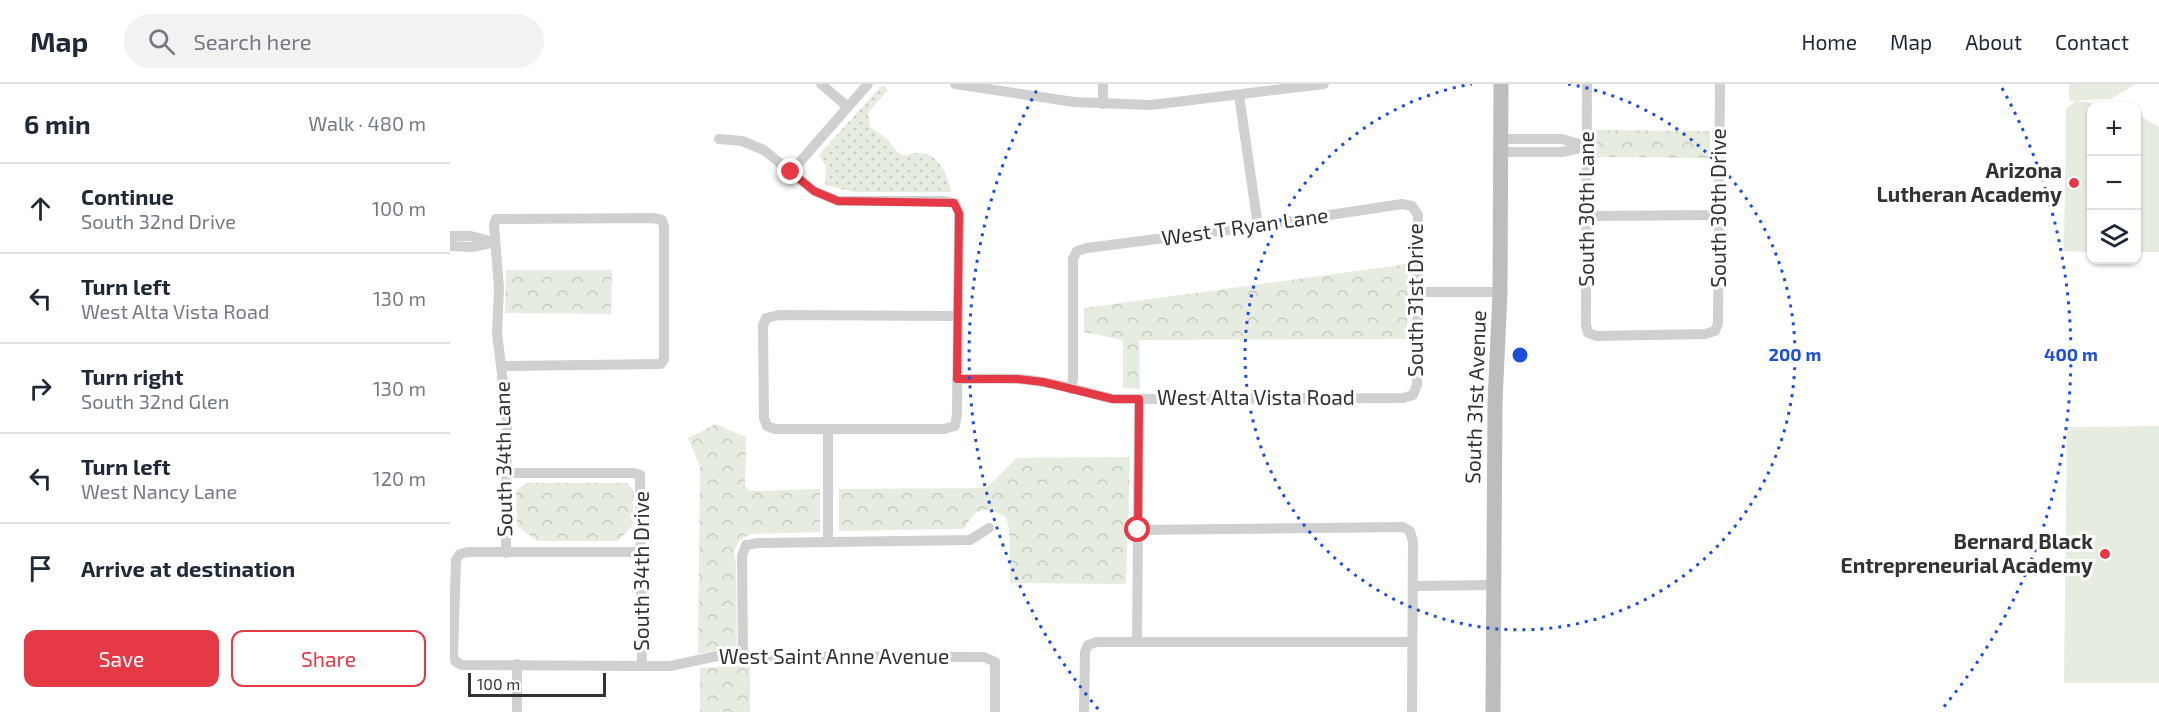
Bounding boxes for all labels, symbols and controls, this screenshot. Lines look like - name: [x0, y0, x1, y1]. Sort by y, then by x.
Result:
- search box: [124, 14, 544, 68]
- text: Map: [30, 24, 88, 58]
- icon: search: [145, 25, 178, 58]
- text: Search here: [193, 28, 312, 54]
- text: Home: [1801, 29, 1857, 54]
- text: Map: [1890, 29, 1932, 54]
- text: About: [1965, 29, 2022, 54]
- text: Contact: [2055, 29, 2129, 54]
- map controls: [2087, 102, 2141, 264]
- button: +: [2087, 102, 2141, 156]
- text: 6 min: [24, 108, 91, 139]
- text: Walk · 480 m: [308, 111, 426, 135]
- street label: South 30th Drive: [1705, 128, 1730, 288]
- street label: South 30th Lane: [1573, 131, 1598, 287]
- button: −: [2087, 156, 2141, 210]
- place label: Arizona Lutheran Academy: [1877, 157, 2062, 207]
- route end: [777, 158, 803, 184]
- marker: Arizona Lutheran Academy: [2067, 176, 2081, 190]
- text: Continue: [81, 183, 174, 209]
- icon: ahead: [24, 192, 57, 225]
- text: 100 m: [372, 196, 426, 220]
- street label: West T Ryan Lane: [1160, 201, 1330, 250]
- text: South 32nd Drive: [81, 209, 236, 233]
- button: layers: [2087, 210, 2141, 264]
- street label: South 31st Drive: [1402, 223, 1427, 377]
- text: Turn left: [81, 273, 170, 299]
- icon: left: [24, 282, 57, 315]
- text: 130 m: [373, 286, 426, 310]
- text: West Alta Vista Road: [81, 299, 269, 323]
- street label: South 31st Avenue: [1459, 310, 1490, 484]
- text: 200 m: [1769, 343, 1821, 365]
- text: 400 m: [2044, 343, 2098, 365]
- centre of rings: [1510, 345, 1530, 365]
- text: Turn right: [81, 363, 183, 389]
- icon: right: [24, 372, 57, 405]
- text: 130 m: [373, 376, 426, 400]
- street label: South 34th Lane: [489, 381, 516, 537]
- street label: West Alta Vista Road: [1157, 384, 1355, 409]
- text: South 32nd Glen: [81, 389, 229, 413]
- text: Turn left: [81, 453, 170, 479]
- icon: left: [24, 462, 57, 495]
- text: 120 m: [373, 466, 426, 490]
- text: West Nancy Lane: [81, 479, 237, 503]
- street label: South 34th Drive: [628, 491, 653, 651]
- route start: [1124, 516, 1150, 542]
- place label: Bernard Black Entrepreneurial Academy: [1841, 528, 2093, 578]
- marker: Bernard Black Entrepreneurial Academy: [2098, 547, 2112, 561]
- icon: arrive: [24, 552, 57, 585]
- text: Arrive at destination: [81, 555, 295, 581]
- button: Save: [24, 630, 219, 687]
- button: Share: [231, 630, 426, 687]
- street label: West Saint Anne Avenue: [719, 643, 949, 668]
- scale bar: [468, 670, 606, 698]
- text: 100 m: [477, 674, 520, 693]

